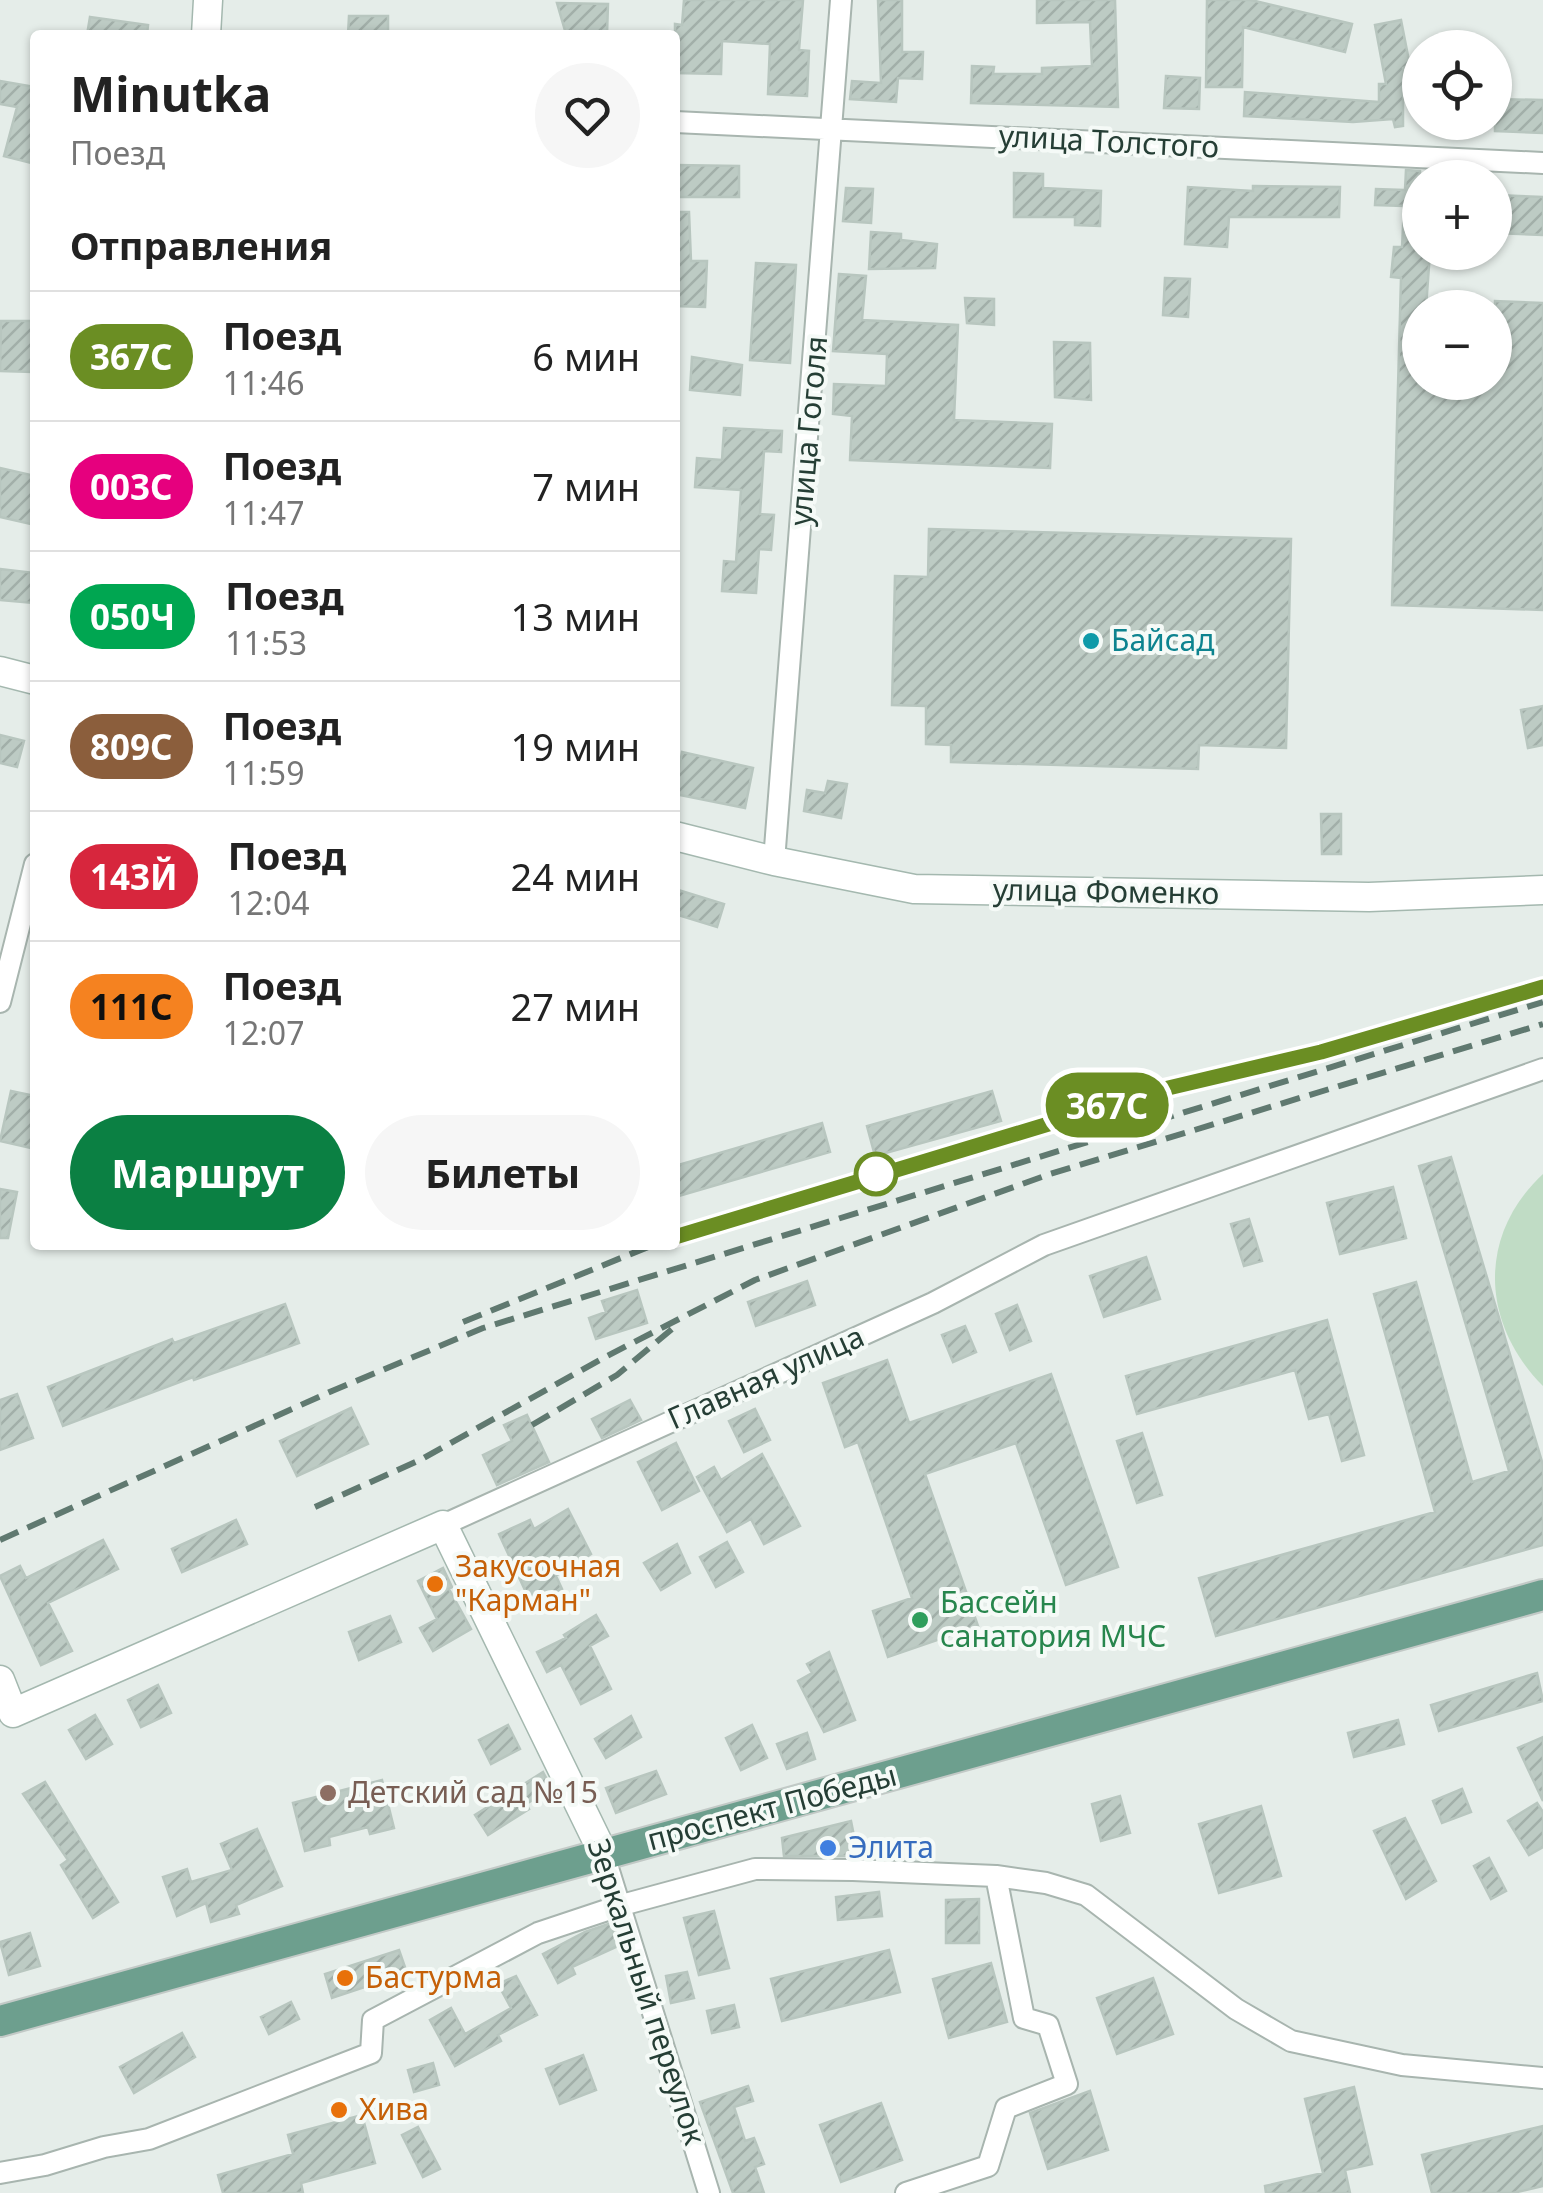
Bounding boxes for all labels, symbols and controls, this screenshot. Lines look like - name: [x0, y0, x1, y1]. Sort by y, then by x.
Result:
- map controls: [1402, 30, 1512, 400]
- button: locate: [1402, 30, 1512, 140]
- text: Minutka: [70, 61, 271, 126]
- button: heart: [535, 63, 640, 168]
- street label: улица Толстого: [998, 114, 1220, 167]
- text: Поезд: [70, 131, 165, 174]
- button: +: [1402, 160, 1512, 270]
- text: Отправления: [70, 219, 332, 271]
- button: −: [1402, 290, 1512, 400]
- text: Поезд: [223, 309, 341, 361]
- text: 6 мин: [532, 330, 640, 382]
- text: 367С: [90, 333, 173, 380]
- street label: улица Гоголя: [779, 334, 836, 527]
- text: 11:46: [223, 361, 304, 404]
- text: Поезд: [223, 439, 341, 491]
- text: 7 мин: [532, 460, 640, 512]
- text: 003С: [90, 463, 173, 510]
- text: 11:47: [223, 491, 304, 534]
- text: Поезд: [225, 569, 344, 621]
- text: 13 мин: [511, 590, 640, 642]
- text: 050Ч: [90, 593, 175, 640]
- place label: Байсад: [1111, 619, 1214, 660]
- text: 11:53: [225, 621, 307, 664]
- marker: Байсад: [1080, 630, 1102, 652]
- text: Поезд: [223, 699, 341, 751]
- text: 19 мин: [511, 720, 640, 772]
- text: 809С: [90, 723, 173, 770]
- text: 11:59: [223, 751, 304, 794]
- text: Поезд: [228, 829, 346, 881]
- text: 24 мин: [511, 850, 640, 902]
- text: 143Й: [90, 853, 178, 900]
- street label: улица Фоменко: [993, 868, 1220, 913]
- text: 12:04: [228, 881, 310, 924]
- text: Поезд: [223, 959, 341, 1011]
- text: 27 мин: [511, 980, 640, 1032]
- text: 111С: [90, 983, 173, 1030]
- text: 12:07: [223, 1011, 304, 1054]
- line badge: 367С: [1037, 1072, 1177, 1138]
- text: 367С: [1066, 1082, 1148, 1129]
- button: Маршрут: [70, 1115, 345, 1230]
- button: Билеты: [365, 1115, 640, 1230]
- unlabelled marker: [855, 1153, 897, 1195]
- street label: Главная улица: [661, 1315, 870, 1438]
- place label: Закусочная "Карман": [455, 1545, 621, 1620]
- marker: Закусочная "Карман": [424, 1573, 446, 1595]
- place label: Бассейн санатория МЧС: [940, 1581, 1166, 1656]
- marker: Бассейн санатория МЧС: [909, 1609, 931, 1631]
- street label: проспект Победы: [642, 1754, 901, 1860]
- place label: Детский сад №15: [348, 1771, 598, 1812]
- marker: Детский сад №15: [317, 1782, 339, 1804]
- place label: Элита: [848, 1826, 934, 1867]
- street label: Зеркальный переулок: [579, 1833, 716, 2150]
- marker: Элита: [817, 1837, 839, 1859]
- place label: Бастурма: [365, 1956, 502, 1997]
- marker: Бастурма: [334, 1967, 356, 1989]
- place label: Хива: [359, 2088, 429, 2129]
- marker: Хива: [328, 2099, 350, 2121]

